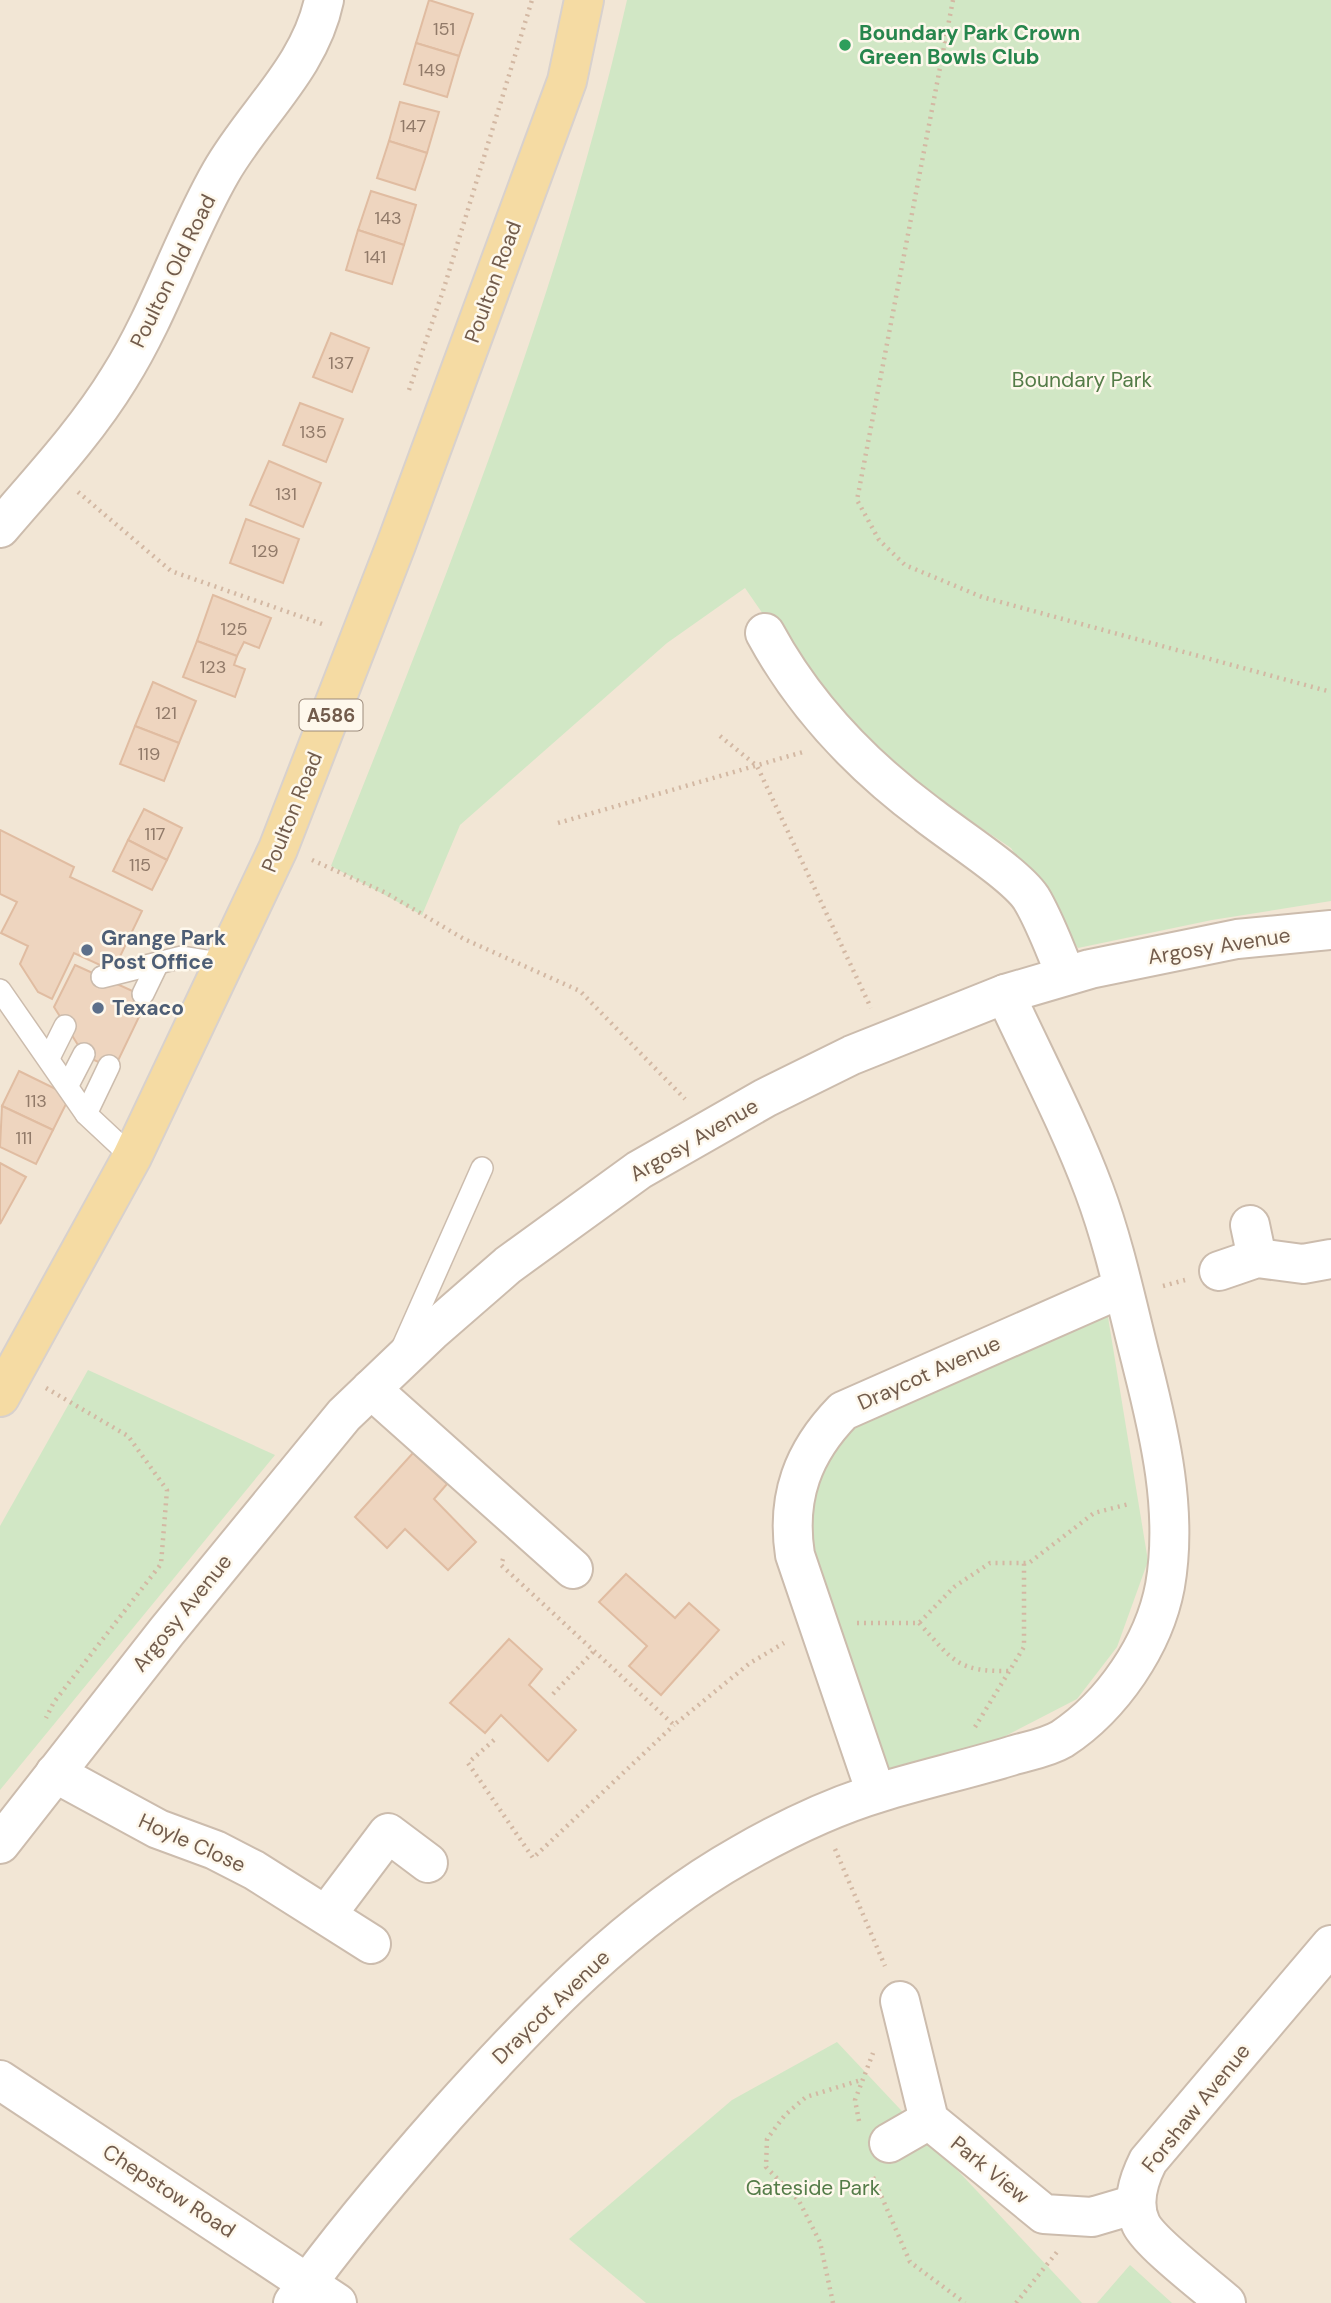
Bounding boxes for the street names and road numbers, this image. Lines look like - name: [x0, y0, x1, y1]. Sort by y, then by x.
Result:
- street label: Poulton Old Road: [124, 190, 222, 352]
- street label: Poulton Road: [458, 217, 528, 347]
- road number: A586: [300, 700, 362, 730]
- street label: Poulton Road: [255, 748, 329, 876]
- street label: Argosy Avenue: [1146, 921, 1292, 971]
- street label: Argosy Avenue: [625, 1092, 763, 1188]
- street label: Draycot Avenue: [853, 1329, 1005, 1417]
- street label: Argosy Avenue: [126, 1548, 238, 1678]
- street label: Hoyle Close: [134, 1807, 250, 1879]
- street label: Draycot Avenue: [486, 1944, 616, 2070]
- street label: Forshaw Avenue: [1135, 2038, 1257, 2178]
- street label: Park View: [945, 2130, 1035, 2210]
- street label: Chepstow Road: [97, 2138, 241, 2244]

